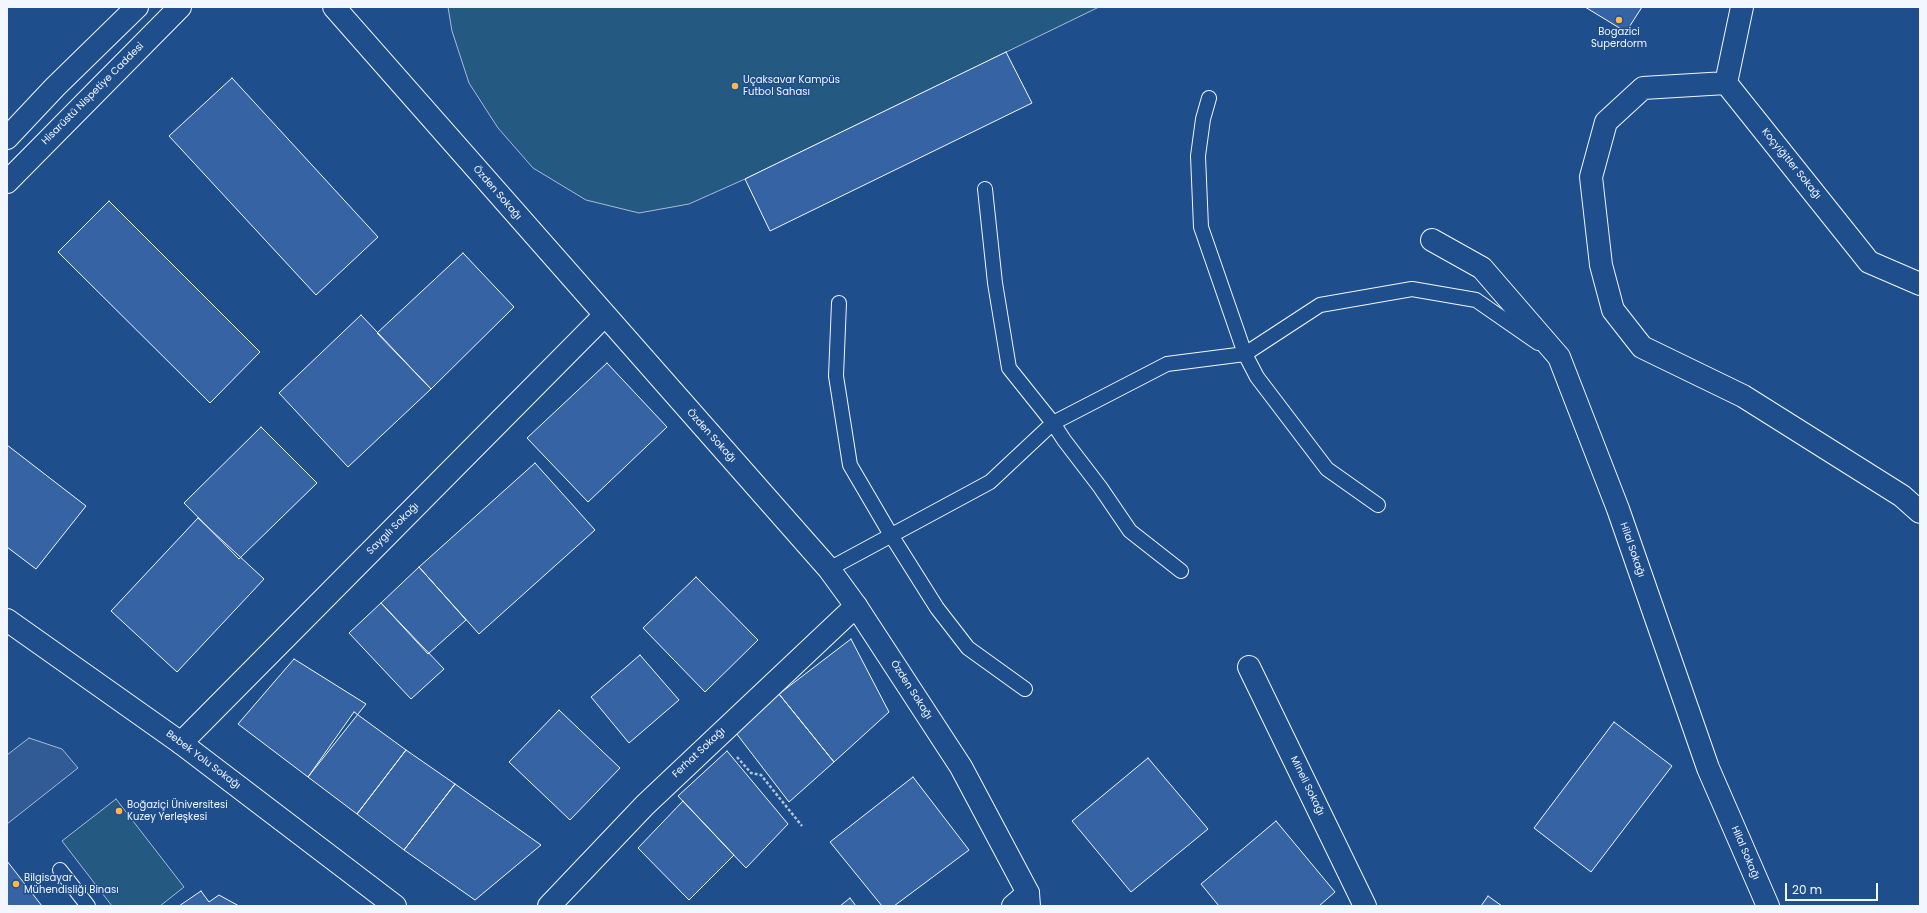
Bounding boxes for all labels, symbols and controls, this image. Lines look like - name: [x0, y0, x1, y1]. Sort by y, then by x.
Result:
- marker: Bogazici Superdorm: [1614, 15, 1624, 25]
- place label: Bogazici Superdorm: [1591, 26, 1647, 50]
- street label: Hisarüstü Nispetiye Caddesi: [39, 40, 147, 148]
- place label: Uçaksavar Kampüs Futbol Sahası: [743, 74, 840, 98]
- marker: Uçaksavar Kampüs Futbol Sahası: [730, 81, 740, 91]
- street label: Koçyiğitler Sokağı: [1759, 126, 1823, 202]
- street label: Özden Sokağı: [470, 163, 524, 223]
- street label: Özden Sokağı: [684, 407, 738, 465]
- street label: Saygılı Sokağı: [365, 501, 421, 557]
- street label: Hilal Sokağı: [1617, 521, 1647, 579]
- street label: Özden Sokağı: [887, 658, 935, 722]
- street label: Ferhat Sokağı: [670, 725, 728, 781]
- street label: Bebek Yolu Sokağı: [163, 728, 243, 792]
- street label: Mineli Sokağı: [1287, 754, 1327, 818]
- place label: Boğaziçi Üniversitesi Kuzey Yerleşkesi: [127, 799, 228, 822]
- marker: Boğaziçi Üniversitesi Kuzey Yerleşkesi: [114, 806, 124, 816]
- street label: Hilal Sokağı: [1728, 824, 1762, 882]
- place label: Bilgisayar Mühendisliği Binası: [24, 872, 119, 896]
- scale bar: [1787, 875, 1880, 901]
- marker: Bilgisayar Mühendisliği Binası: [11, 879, 21, 889]
- text: 20 m: [1792, 881, 1822, 898]

